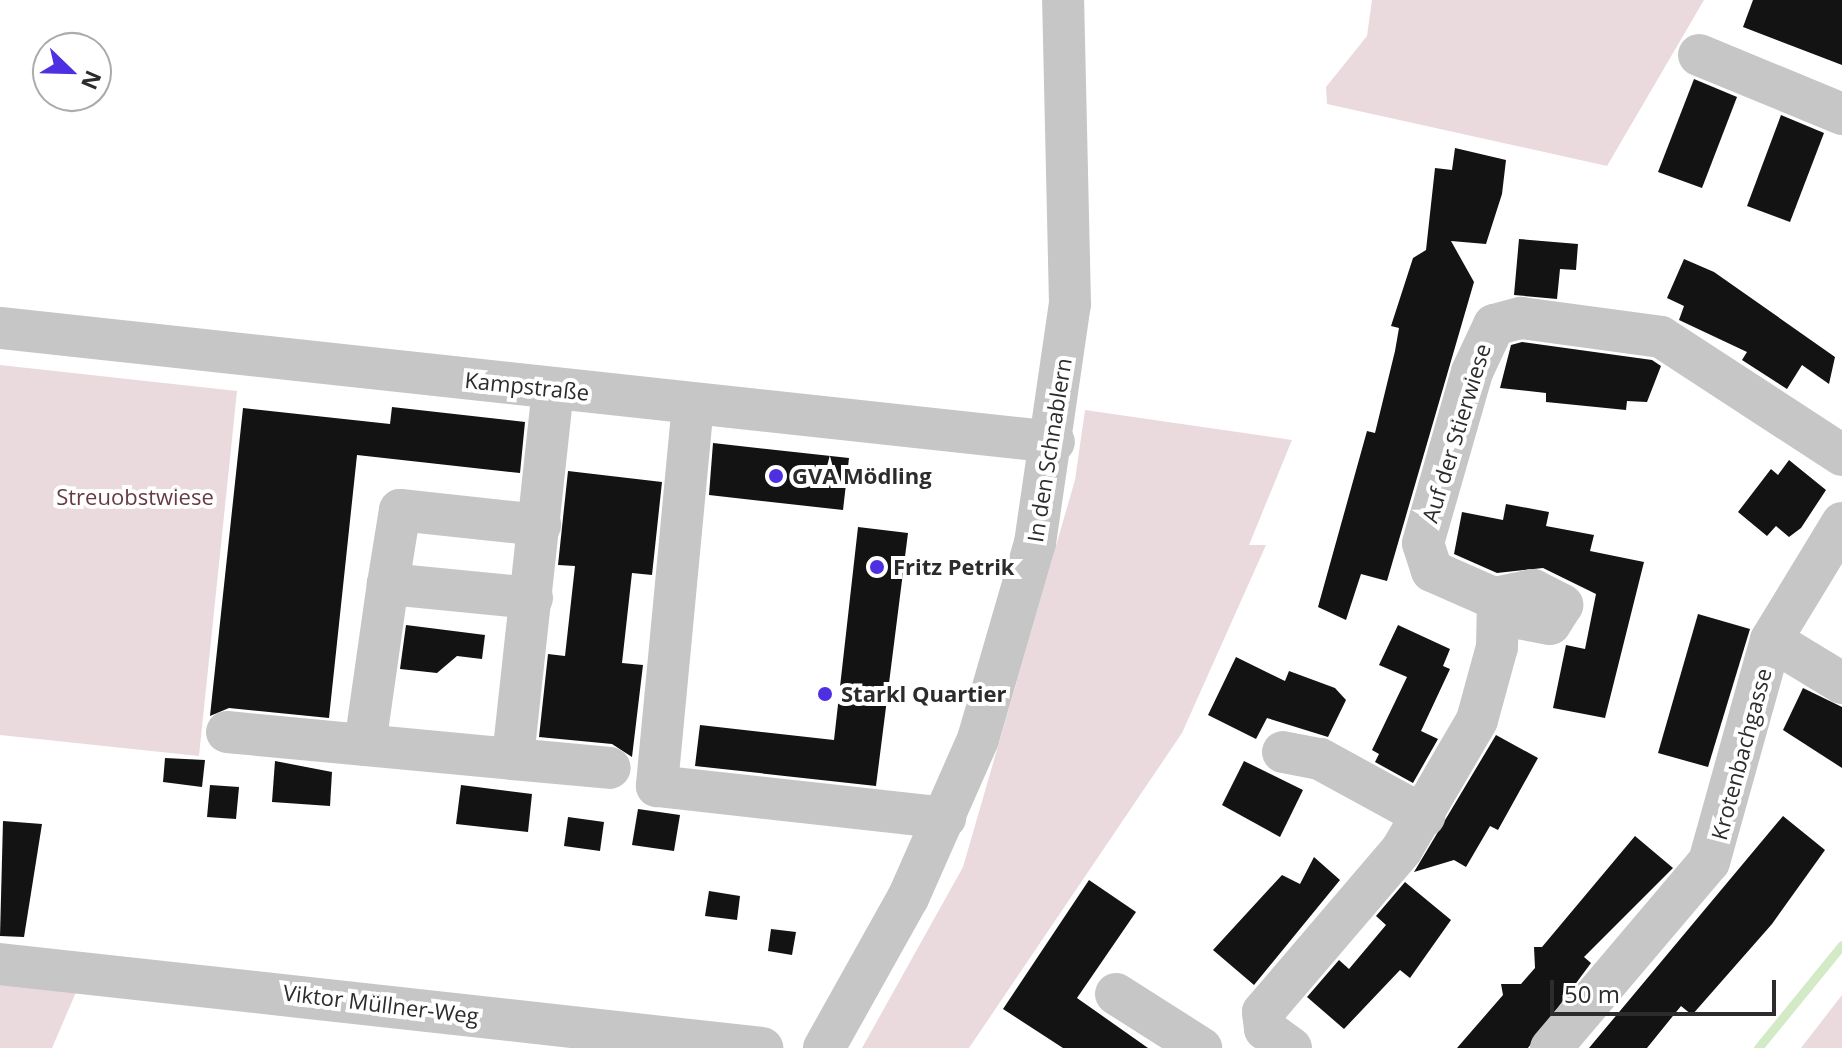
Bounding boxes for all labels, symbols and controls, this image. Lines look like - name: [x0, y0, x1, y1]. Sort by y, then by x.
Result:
- north arrow: [32, 32, 112, 112]
- text: N: [75, 66, 110, 95]
- street label: Auf der Stierwiese: [1416, 340, 1496, 526]
- street label: In den Schnablern: [1021, 356, 1077, 544]
- street label: Kampstraße: [463, 366, 591, 406]
- place label: GVA Mödling: [792, 463, 932, 489]
- marker: GVA Mödling: [767, 467, 785, 485]
- park label: Streuobstwiese: [56, 484, 214, 510]
- place label: Fritz Petrik: [893, 554, 1014, 580]
- marker: Fritz Petrik: [868, 558, 886, 576]
- street label: Krotenbachgasse: [1705, 665, 1777, 843]
- place label: Starkl Quartier: [841, 681, 1007, 707]
- marker: Starkl Quartier: [816, 685, 834, 703]
- scale bar: [1554, 964, 1780, 1014]
- text: 50 m: [1564, 977, 1620, 1010]
- street label: Viktor Müllner-Weg: [282, 979, 480, 1029]

